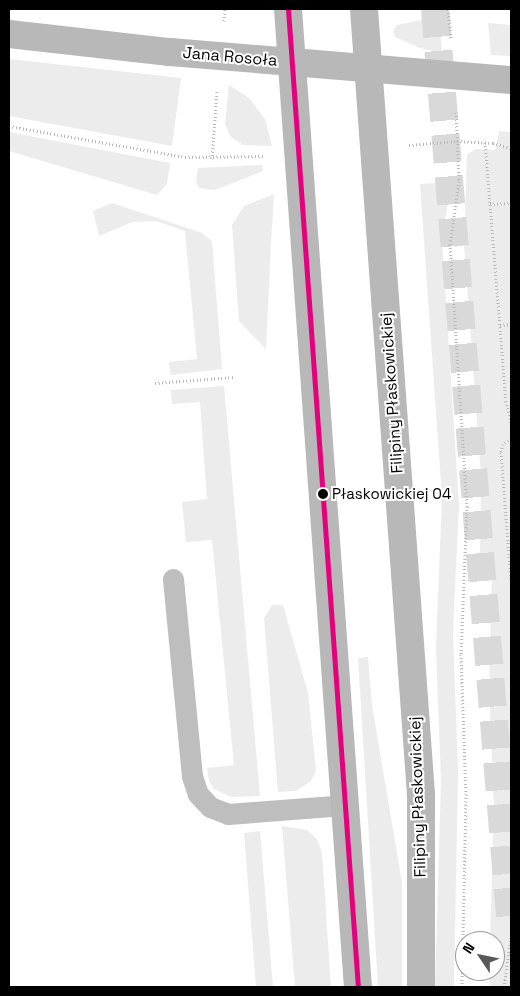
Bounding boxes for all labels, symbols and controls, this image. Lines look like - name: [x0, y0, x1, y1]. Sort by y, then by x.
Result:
- street label: Jana Rosoła: [182, 43, 278, 71]
- street label: Filipiny Płaskowickiej: [377, 312, 407, 474]
- place label: Płaskowickiej 04: [332, 485, 451, 503]
- marker: Płaskowickiej 04: [318, 489, 328, 499]
- street label: Filipiny Płaskowickiej: [406, 716, 430, 878]
- north arrow: [455, 931, 505, 981]
- text: N: [458, 939, 478, 957]

